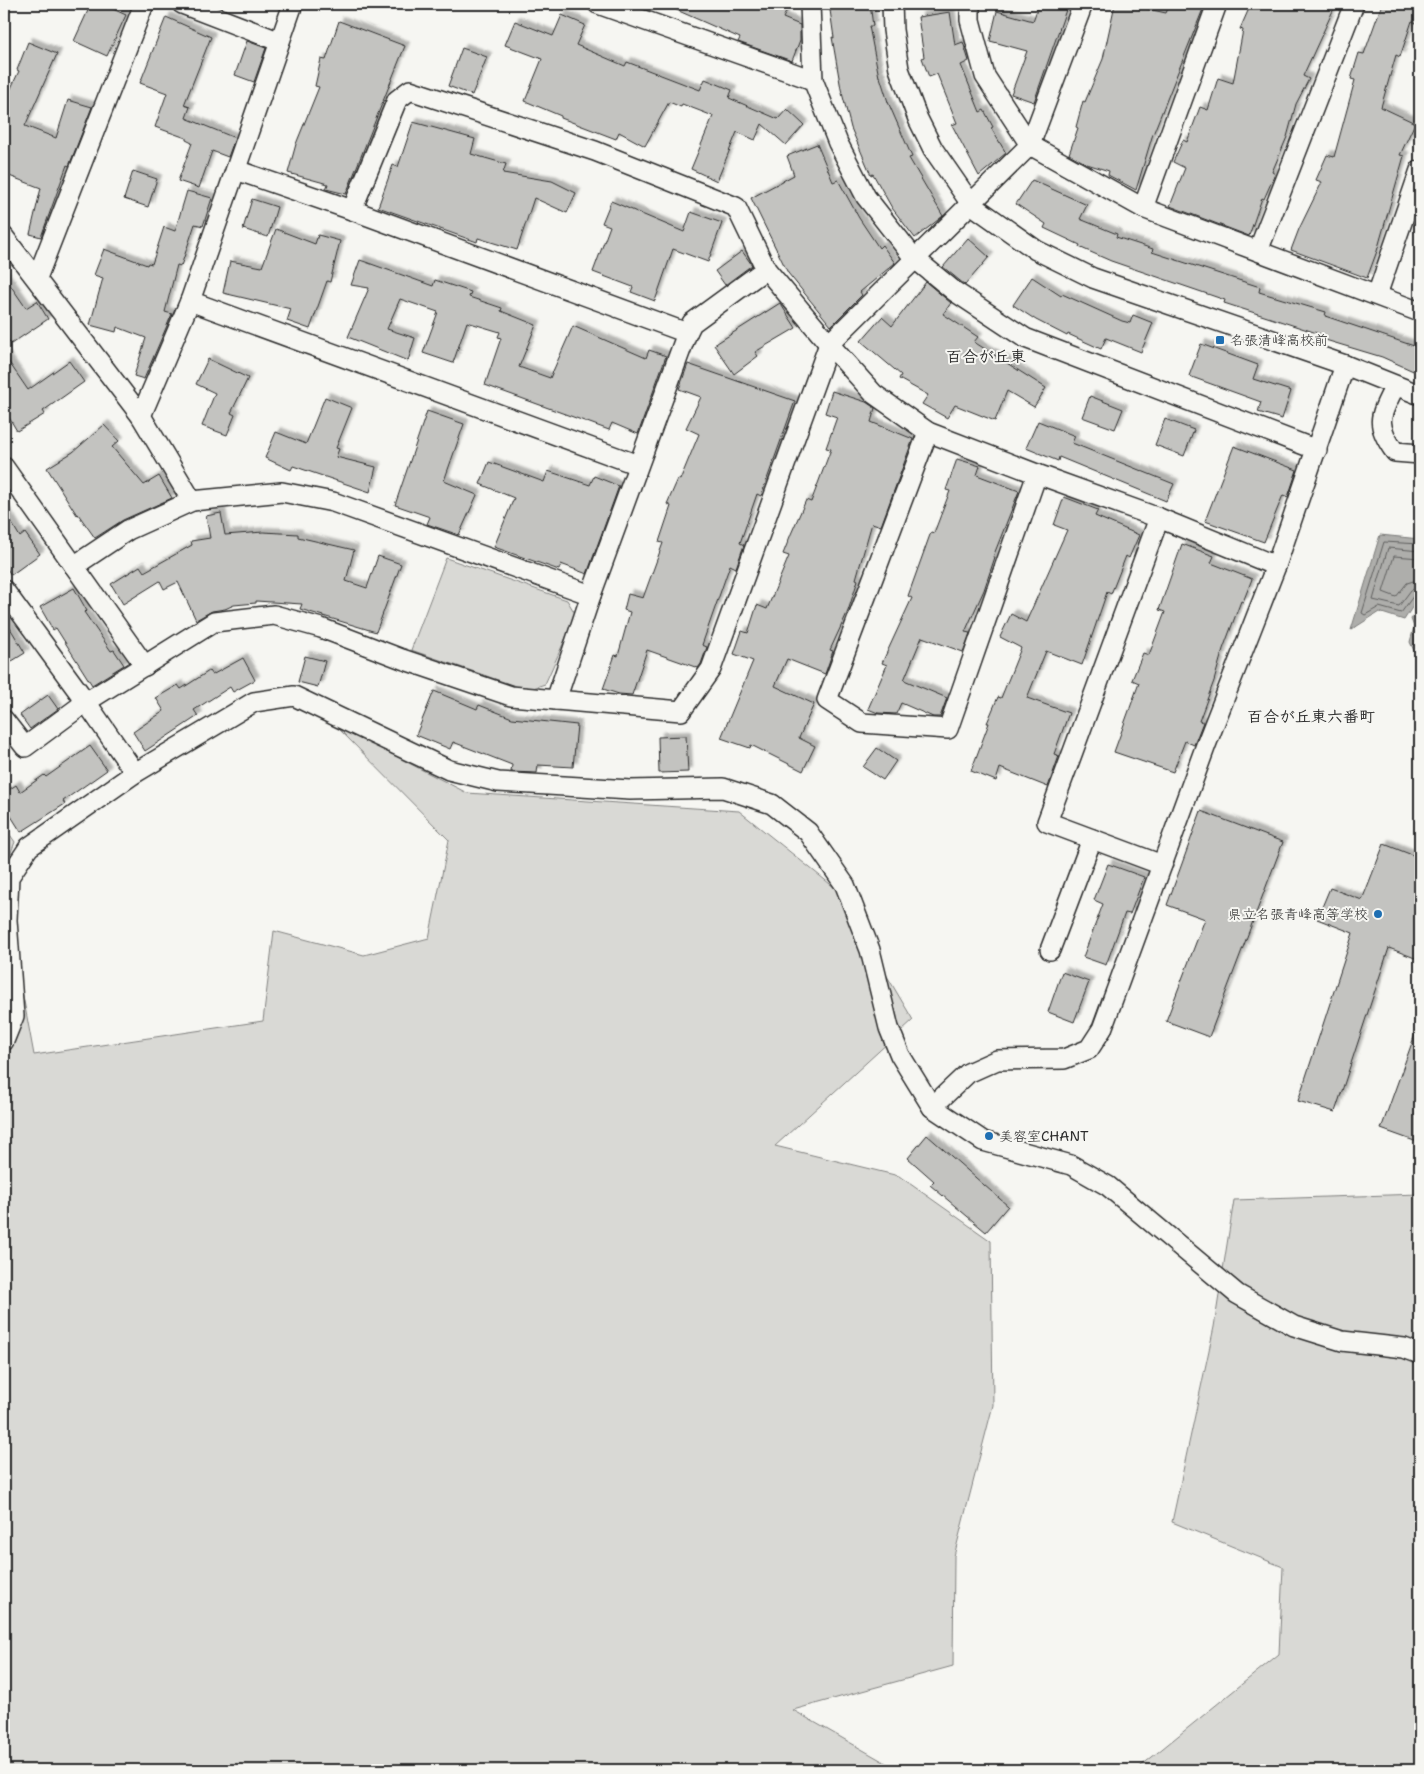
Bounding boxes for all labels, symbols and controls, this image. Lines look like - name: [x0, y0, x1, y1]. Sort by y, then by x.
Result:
- place label: 名張清峰高校前: [1230, 331, 1328, 349]
- marker: 名張清峰高校前: [1214, 334, 1226, 346]
- district label: 百合が丘東: [946, 346, 1026, 367]
- district label: 百合が丘東六番町: [1247, 706, 1375, 727]
- place label: 県立名張青峰高等学校: [1228, 905, 1368, 923]
- marker: 県立名張青峰高等学校: [1372, 908, 1384, 920]
- place label: 美容室CHANT: [999, 1127, 1089, 1145]
- marker: 美容室CHANT: [983, 1130, 995, 1142]

